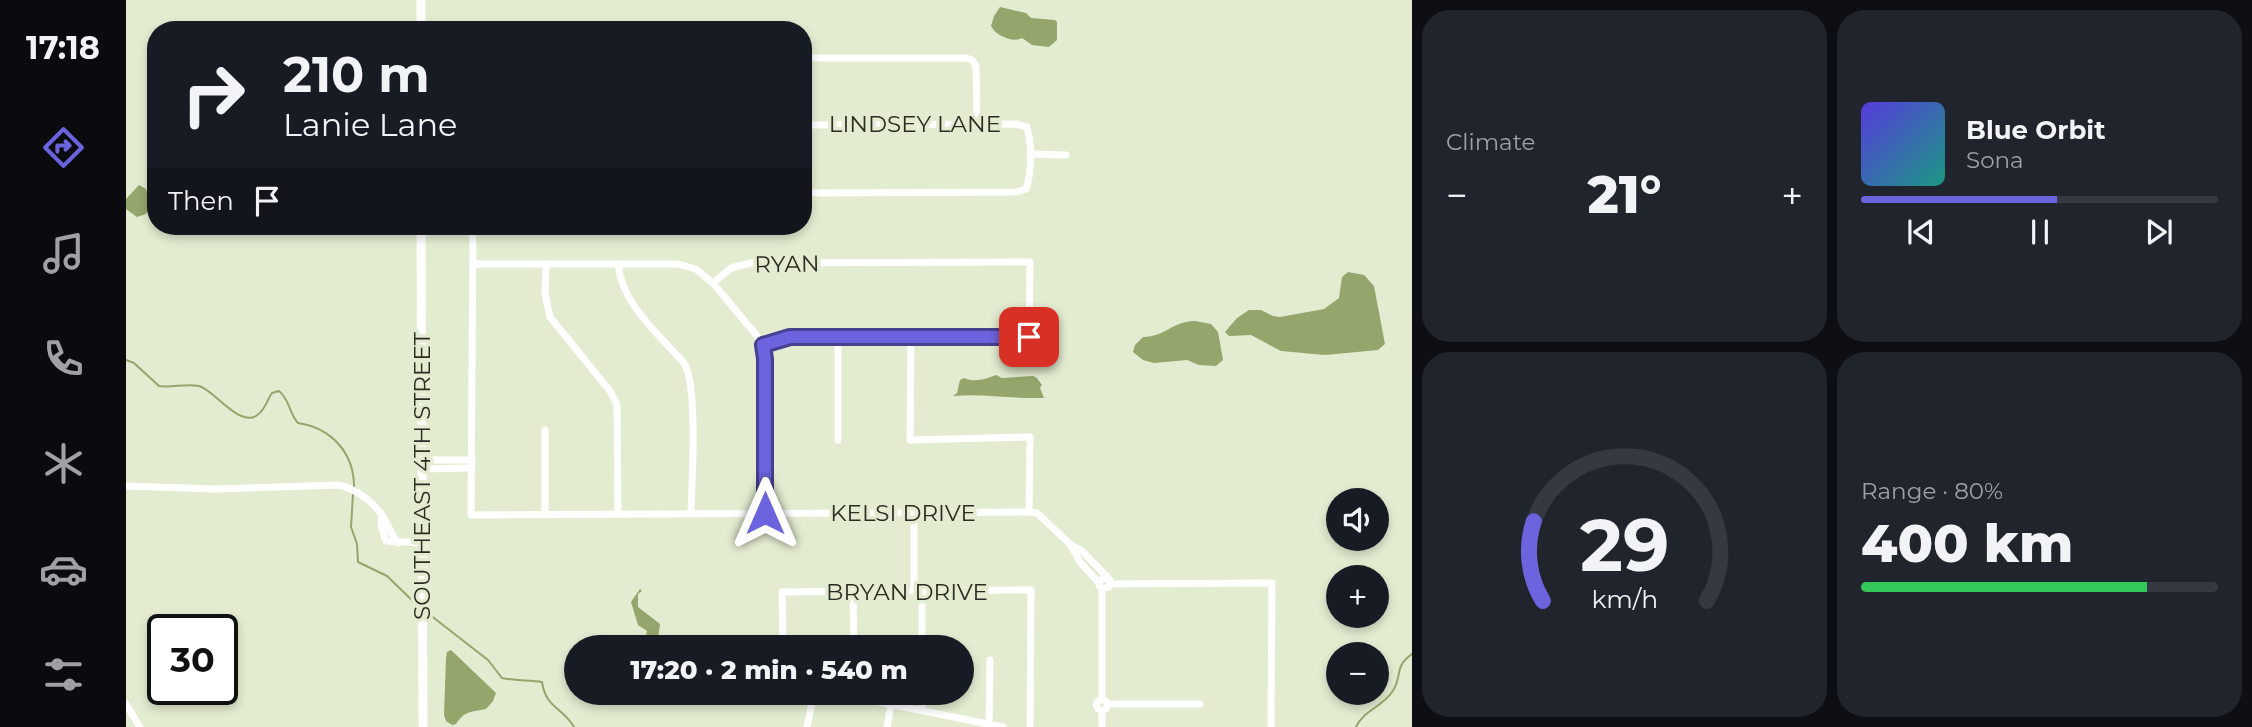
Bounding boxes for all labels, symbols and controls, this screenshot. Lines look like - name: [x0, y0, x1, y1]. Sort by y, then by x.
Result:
- text: 17:18: [26, 28, 100, 67]
- text: 210 m: [283, 45, 430, 104]
- icon: right: [168, 49, 259, 140]
- text: Lanie Lane: [283, 105, 457, 144]
- street label: LINDSEY LANE: [829, 110, 1001, 138]
- text: Blue Orbit: [1966, 114, 2105, 146]
- icon: directions: [39, 123, 88, 172]
- text: Climate: [1446, 128, 1535, 156]
- text: Sona: [1966, 146, 2024, 174]
- text: 21°: [1588, 163, 1661, 226]
- text: −: [1446, 172, 1468, 219]
- text: +: [1781, 172, 1803, 219]
- icon: arrive: [248, 182, 286, 220]
- text: Then: [168, 185, 234, 217]
- icon: previous: [1902, 213, 1940, 251]
- icon: pause: [2021, 213, 2059, 251]
- icon: next: [2140, 213, 2178, 251]
- icon: music: [39, 229, 88, 278]
- street label: RYAN: [754, 249, 820, 279]
- pin: [999, 307, 1059, 367]
- icon: arrive: [1010, 318, 1048, 356]
- street label: SOUTHEAST 4TH STREET: [408, 331, 436, 620]
- icon: phone: [39, 334, 88, 383]
- icon: climate: [39, 439, 88, 488]
- position arrow: [728, 476, 802, 550]
- text: Range · 80%: [1861, 477, 2003, 505]
- map controls: [1326, 488, 1389, 705]
- button: sound: [1326, 488, 1389, 551]
- street label: KELSI DRIVE: [830, 499, 976, 527]
- text: 29: [1580, 501, 1669, 589]
- text: 400 km: [1861, 512, 2073, 575]
- icon: car: [39, 545, 88, 594]
- button: +: [1326, 565, 1389, 628]
- street label: BRYAN DRIVE: [826, 578, 988, 606]
- text: km/h: [1591, 583, 1658, 613]
- speed limit sign: 30: [147, 614, 238, 705]
- button: −: [1326, 642, 1389, 705]
- icon: filters: [39, 650, 88, 699]
- text: 17:20 · 2 min · 540 m: [630, 654, 908, 686]

